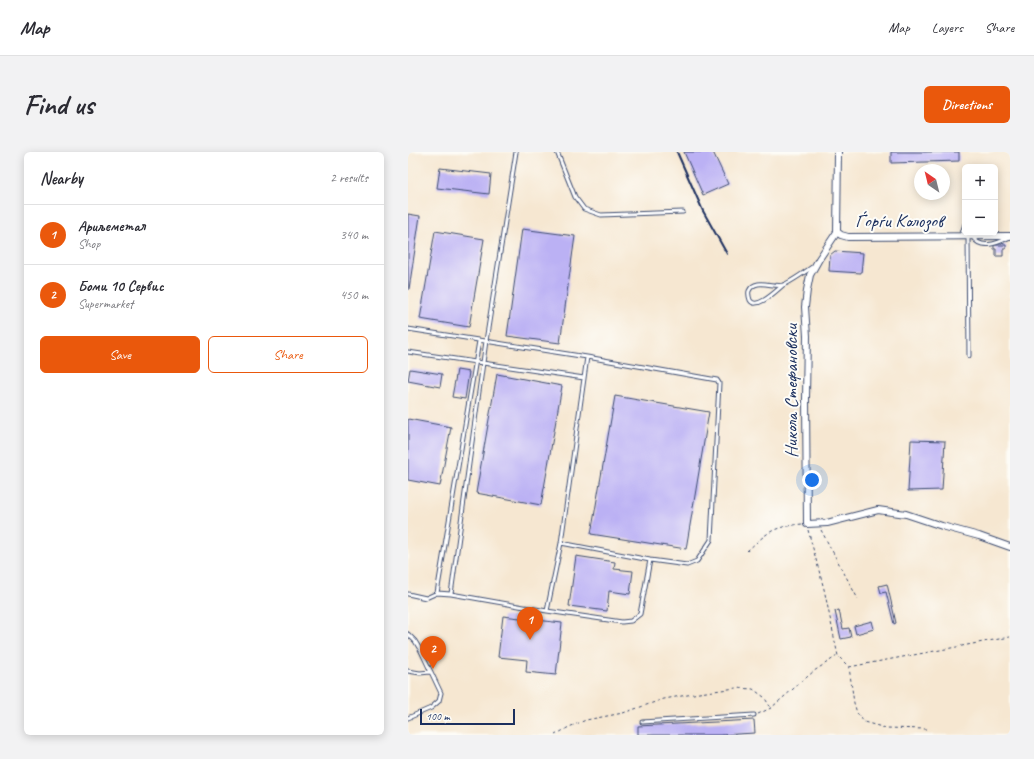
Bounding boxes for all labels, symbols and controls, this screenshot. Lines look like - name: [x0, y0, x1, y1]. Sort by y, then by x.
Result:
- text: Map: [20, 16, 50, 40]
- text: Map: [888, 19, 910, 36]
- text: Layers: [932, 19, 963, 36]
- text: Share: [985, 19, 1014, 36]
- button: Directions: [924, 86, 1010, 123]
- text: Find us: [24, 87, 94, 122]
- north arrow: [914, 164, 950, 200]
- map controls: [962, 164, 998, 236]
- button: +: [962, 164, 998, 200]
- text: Nearby: [40, 168, 83, 189]
- text: 2 results: [330, 170, 368, 186]
- button: −: [962, 200, 998, 236]
- street label: Ѓорѓи Колозов: [855, 209, 947, 233]
- text: Ариљеметал: [78, 217, 145, 236]
- text: 1: [50, 227, 56, 243]
- text: 340 m: [340, 227, 368, 243]
- text: Shop: [78, 236, 100, 252]
- text: Боми 10 Сервис: [78, 277, 164, 296]
- text: 2: [50, 287, 56, 303]
- text: 450 m: [340, 287, 368, 303]
- text: Supermarket: [78, 296, 133, 312]
- street label: Никола Стефановски: [779, 323, 803, 458]
- button: Save: [40, 336, 200, 373]
- button: Share: [208, 336, 368, 373]
- your location: [802, 470, 822, 490]
- pin: 1: [517, 607, 543, 640]
- pin: 2: [420, 636, 446, 669]
- scale bar: [420, 707, 515, 726]
- text: 100 m: [426, 709, 450, 723]

